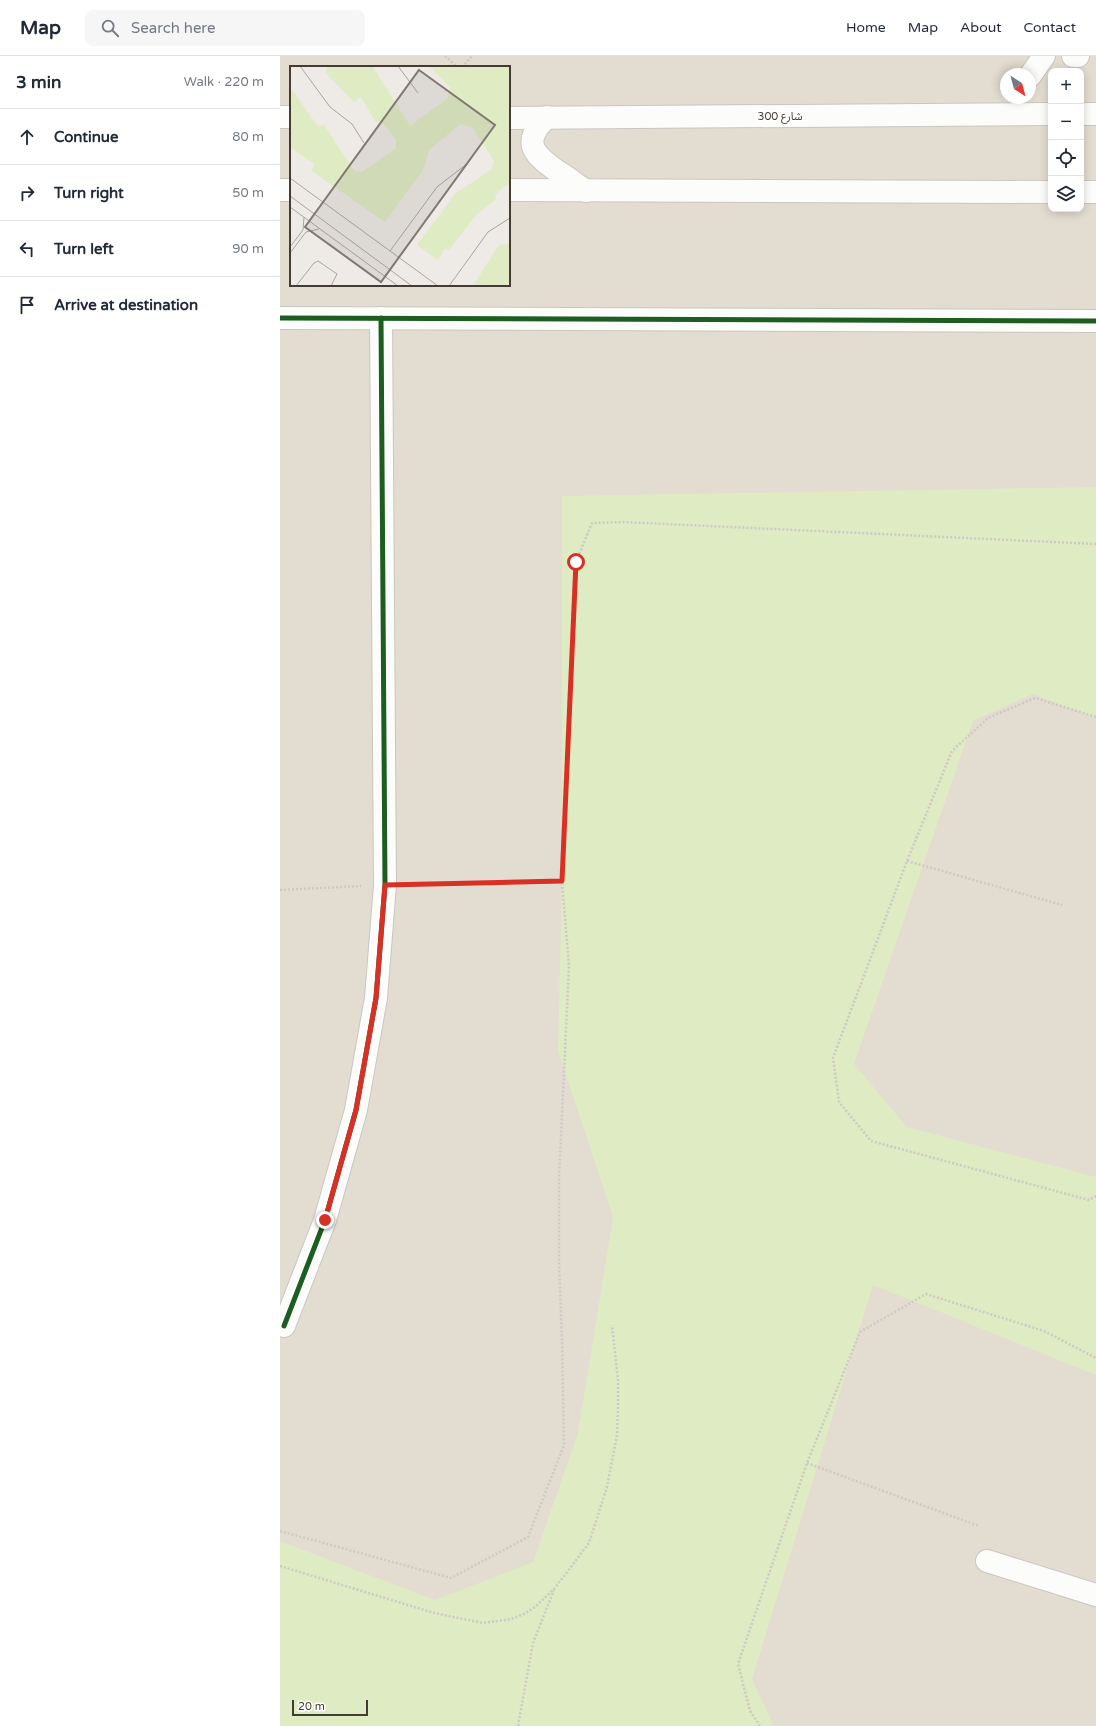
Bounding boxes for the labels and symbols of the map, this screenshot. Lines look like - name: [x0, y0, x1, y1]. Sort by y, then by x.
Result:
- inset map: [290, 66, 510, 286]
- north arrow: [1000, 68, 1036, 104]
- street label: شارع 300: [757, 110, 803, 124]
- route start: [567, 553, 585, 571]
- route end: [316, 1211, 334, 1229]
- scale bar: [292, 1698, 368, 1717]

